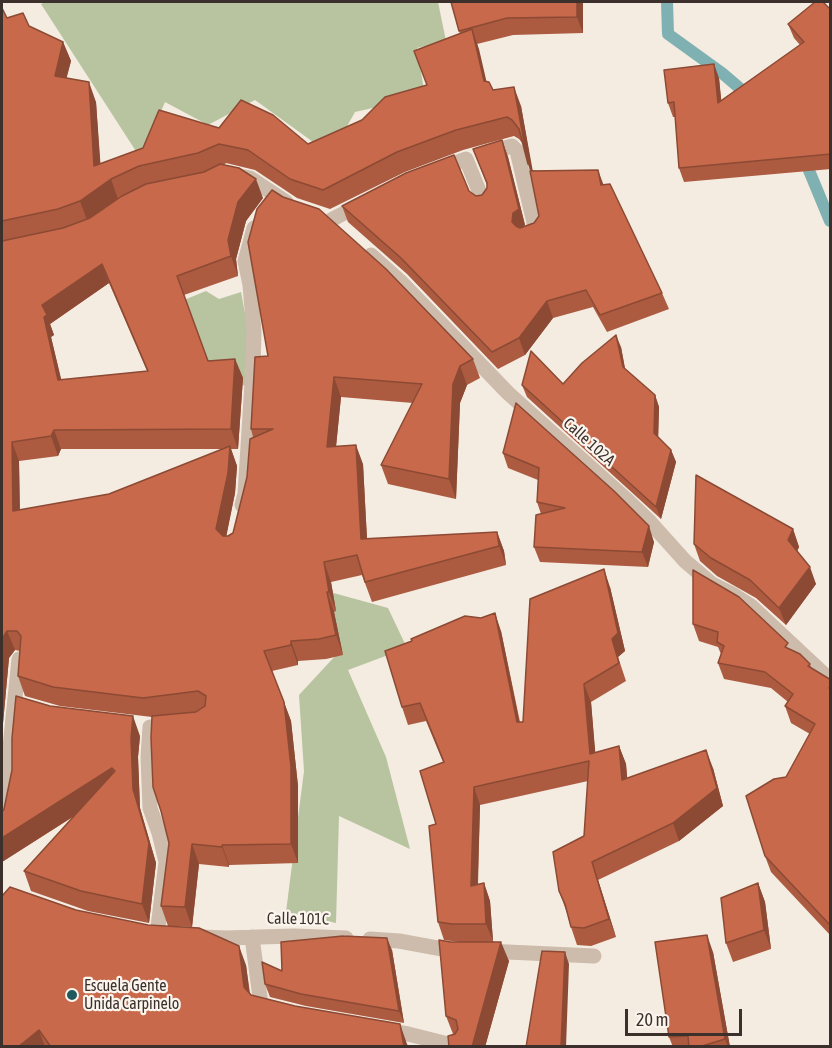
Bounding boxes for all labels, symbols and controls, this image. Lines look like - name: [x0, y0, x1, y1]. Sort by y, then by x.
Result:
- street label: Calle 102A: [559, 414, 619, 470]
- street label: Calle 101C: [267, 909, 329, 929]
- place label: Escuela Gente Unida Carpinelo: [84, 976, 179, 1014]
- marker: Escuela Gente Unida Carpinelo: [65, 988, 79, 1002]
- scale bar: [628, 997, 745, 1035]
- text: 20 m: [636, 1009, 668, 1030]

